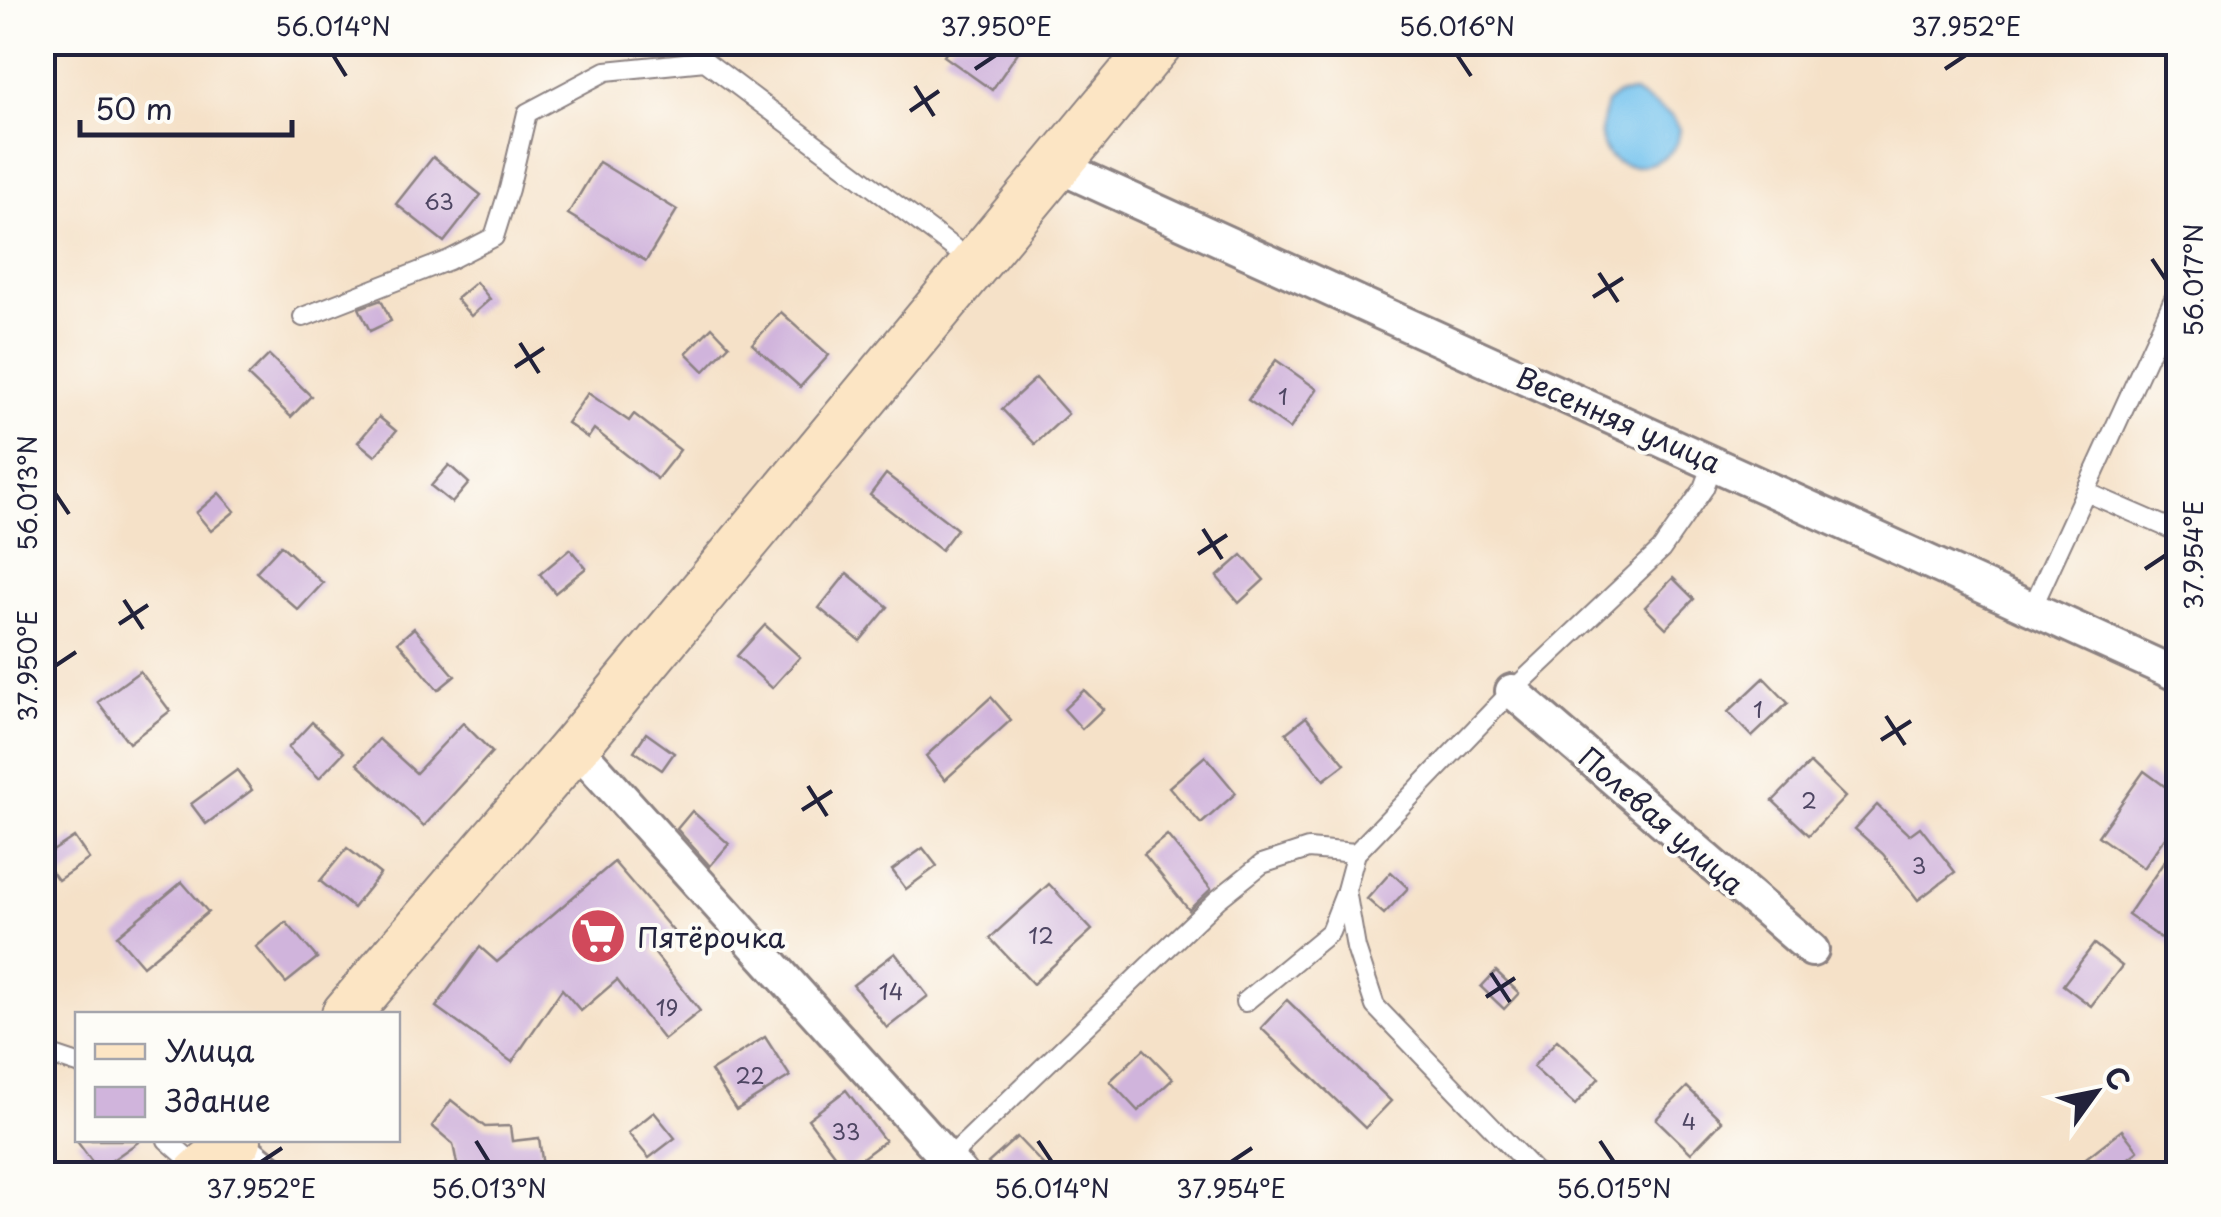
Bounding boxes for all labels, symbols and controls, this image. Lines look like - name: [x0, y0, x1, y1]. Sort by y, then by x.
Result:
- text: 56.014°N: [275, 7, 391, 45]
- text: 37.950°E: [940, 7, 1052, 45]
- text: 56.016°N: [1399, 7, 1515, 45]
- text: 37.952°E: [1911, 7, 2021, 45]
- scale bar: [80, 75, 292, 137]
- text: 50 m: [95, 85, 173, 130]
- house number: 63: [424, 184, 454, 217]
- text: 56.017°N: [2174, 223, 2212, 337]
- street label: Весенняя улица: [1510, 355, 1729, 484]
- house number: 1: [1278, 379, 1288, 412]
- text: 56.013°N: [8, 435, 46, 551]
- text: 37.954°E: [2174, 500, 2212, 610]
- text: 37.950°E: [8, 610, 46, 722]
- house number: 1: [1753, 692, 1763, 725]
- street label: Полевая улица: [1570, 736, 1755, 904]
- house number: 2: [1801, 783, 1817, 816]
- house number: 3: [1912, 848, 1926, 881]
- supermarket icon: Пятёрочка: [568, 906, 628, 966]
- place label: Пятёрочка: [637, 915, 786, 958]
- house number: 12: [1028, 918, 1054, 951]
- house number: 14: [879, 974, 903, 1007]
- house number: 19: [656, 990, 678, 1023]
- legend: [75, 1012, 400, 1142]
- text: Улица: [165, 1027, 255, 1072]
- north arrow: [2046, 1042, 2146, 1142]
- text: С: [2094, 1057, 2142, 1098]
- house number: 22: [735, 1058, 765, 1091]
- text: Здание: [165, 1077, 271, 1122]
- house number: 4: [1682, 1104, 1696, 1137]
- house number: 33: [832, 1114, 860, 1147]
- text: 37.952°E: [206, 1169, 316, 1207]
- text: 56.013°N: [431, 1169, 547, 1207]
- text: 56.014°N: [994, 1169, 1110, 1207]
- text: 37.954°E: [1176, 1169, 1286, 1207]
- text: 56.015°N: [1556, 1169, 1672, 1207]

